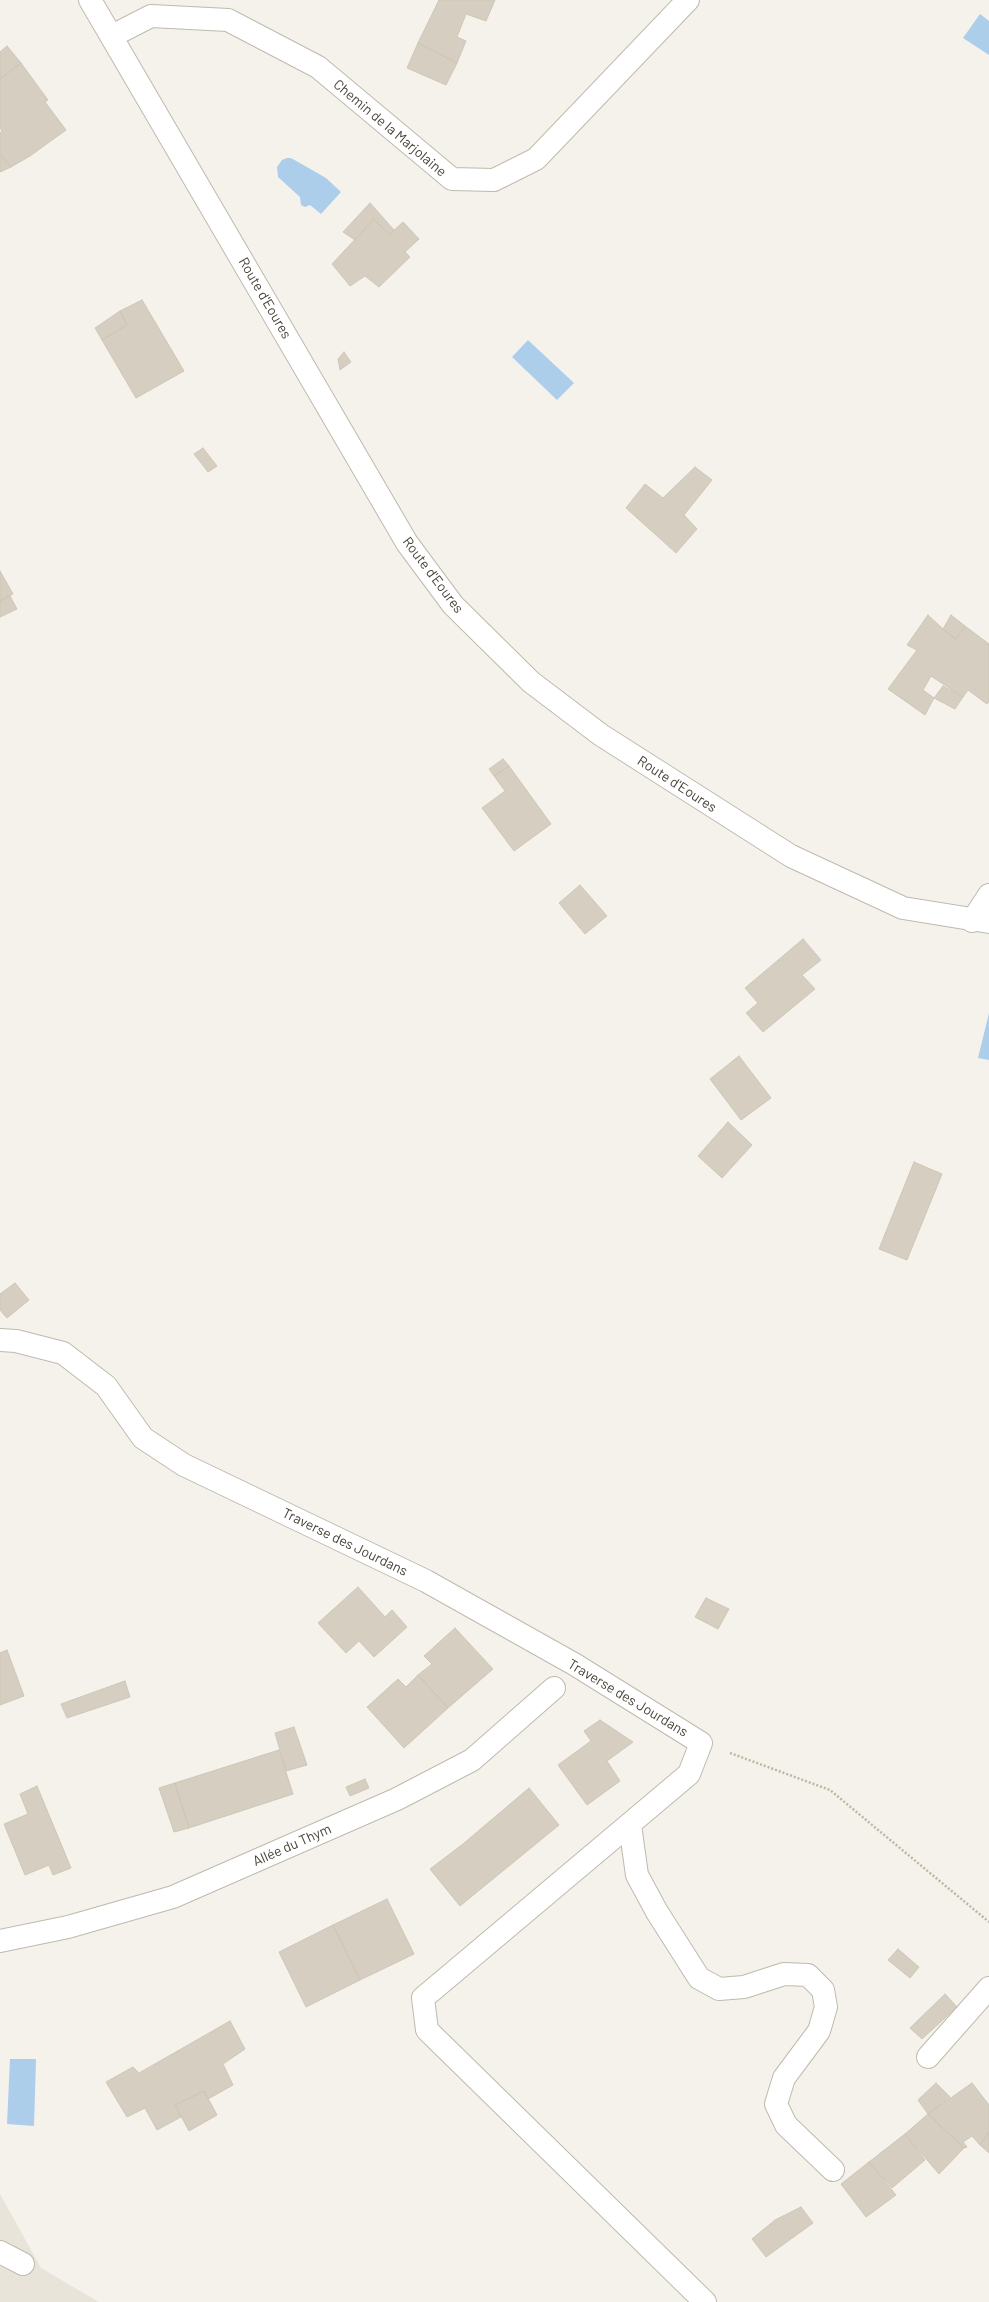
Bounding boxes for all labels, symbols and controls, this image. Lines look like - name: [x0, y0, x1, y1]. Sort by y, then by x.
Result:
- street label: Chemin de la Marjolaine: [330, 76, 450, 180]
- street label: Route d'Eoures: [235, 254, 295, 342]
- street label: Route d'Eoures: [399, 534, 467, 616]
- street label: Route d'Eoures: [634, 752, 720, 816]
- street label: Traverse des Jourdans: [280, 1504, 410, 1580]
- street label: Traverse des Jourdans: [565, 1655, 691, 1741]
- street label: Allée du Thym: [250, 1820, 334, 1870]

